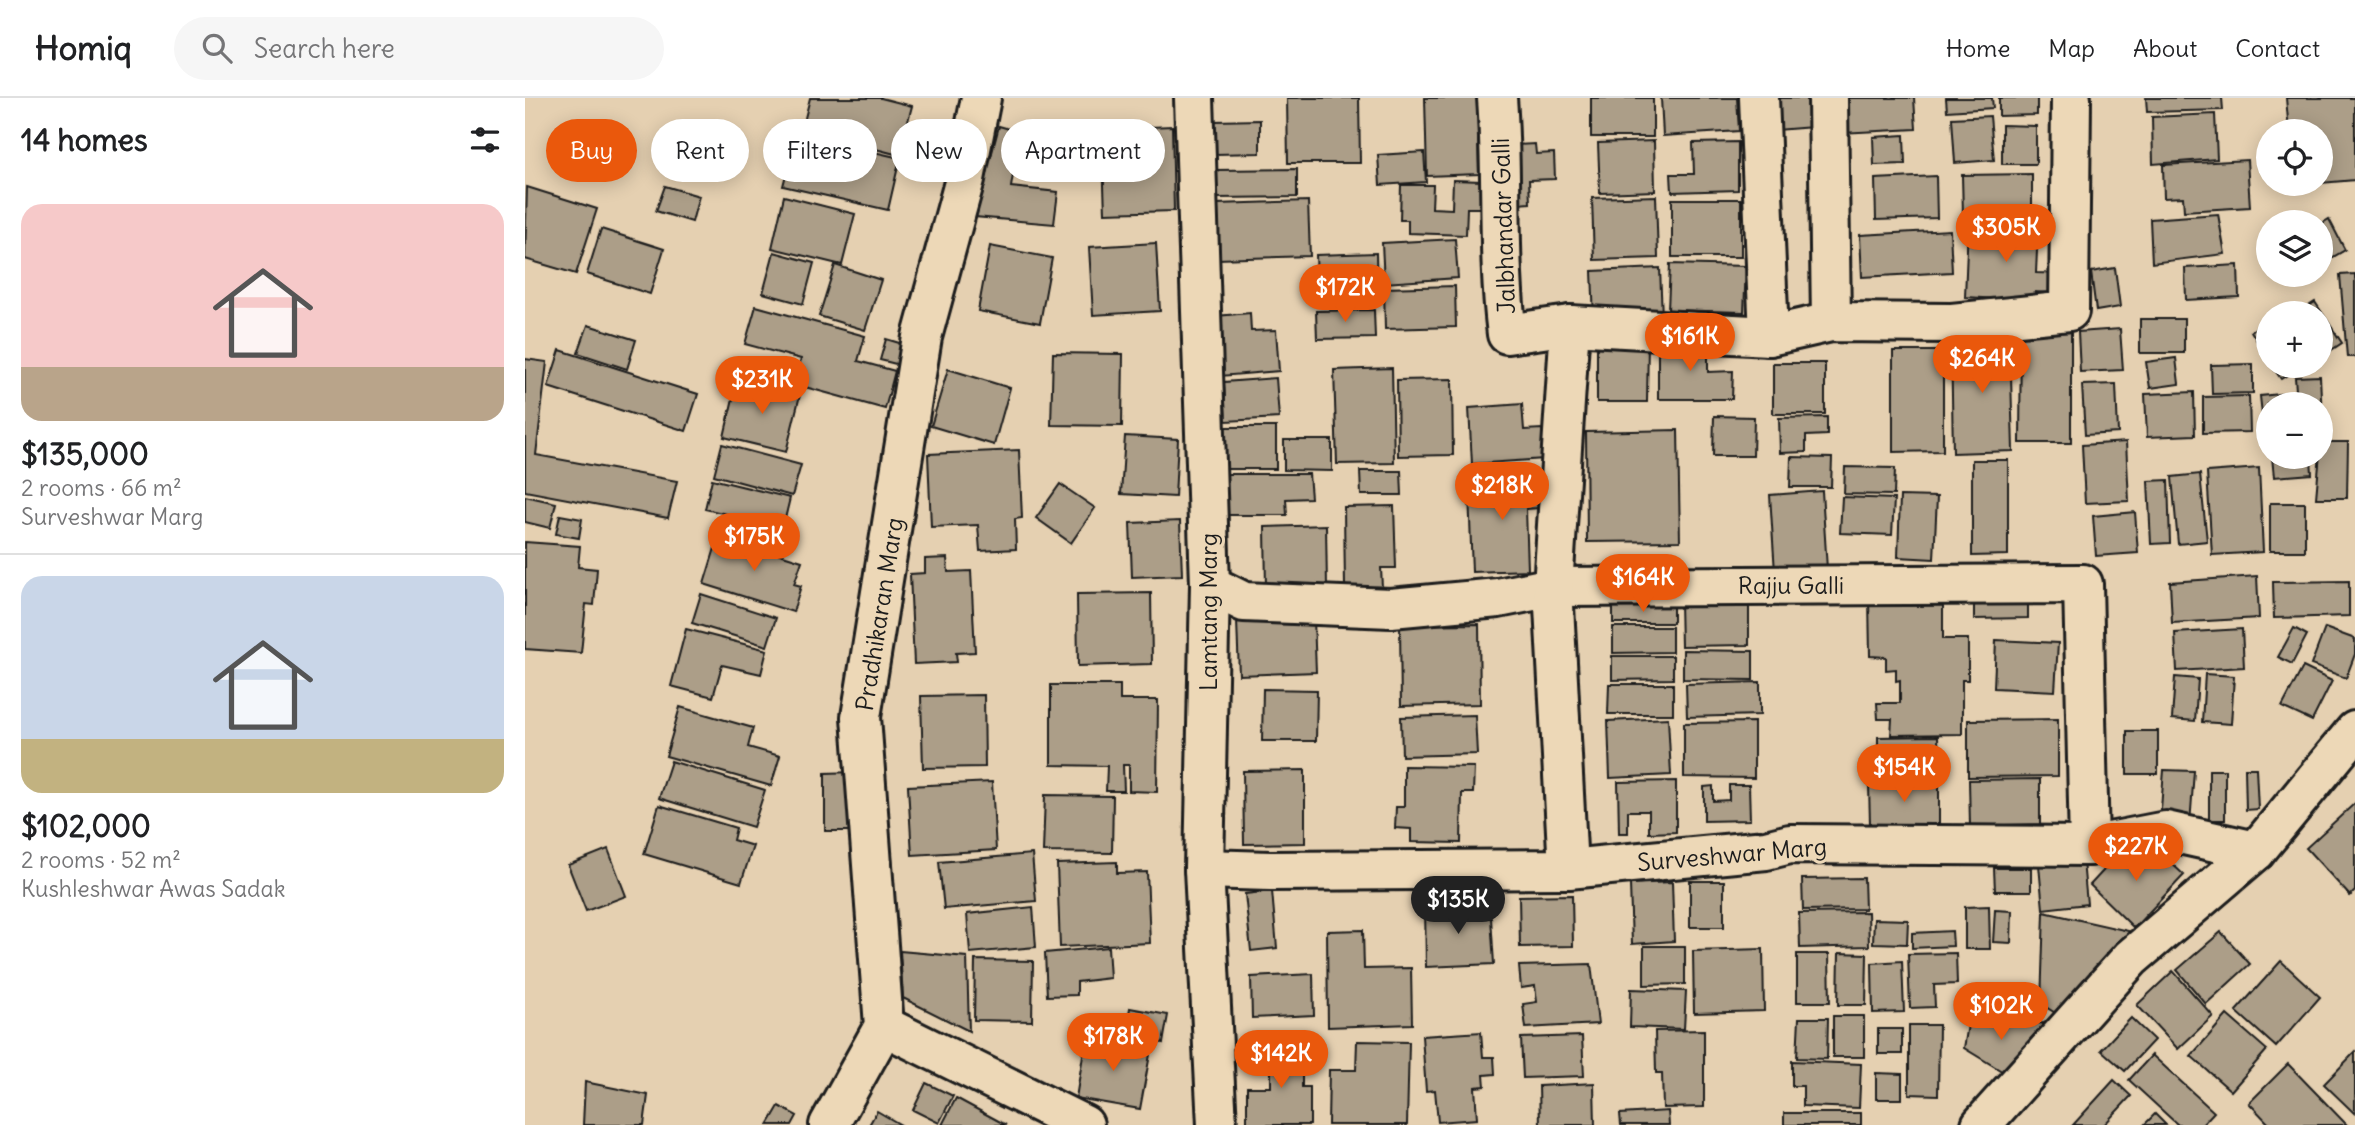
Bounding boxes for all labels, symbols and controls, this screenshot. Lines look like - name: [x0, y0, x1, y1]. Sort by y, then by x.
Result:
- search box: [174, 17, 664, 80]
- text: Homiq: [35, 27, 132, 69]
- icon: search: [198, 29, 236, 67]
- text: Search here: [254, 32, 395, 65]
- text: Home: [1946, 33, 2010, 63]
- text: Map: [2048, 33, 2095, 63]
- text: About: [2133, 33, 2197, 63]
- text: Contact: [2235, 33, 2320, 63]
- chip: Buy: [546, 119, 637, 182]
- chip: Rent: [651, 119, 749, 182]
- chip: Filters: [763, 119, 877, 182]
- chip: New: [891, 119, 987, 182]
- chip: Apartment: [1001, 119, 1165, 182]
- map controls: [2256, 119, 2333, 469]
- button: locate: [2256, 119, 2333, 196]
- text: 14 homes: [21, 121, 148, 159]
- icon: filters: [466, 121, 504, 159]
- street label: Jalbhandar Galli: [1485, 137, 1521, 315]
- pin: $305K: [1957, 204, 2055, 264]
- button: layers: [2256, 210, 2333, 287]
- text: $305K: [1972, 212, 2040, 241]
- icon: home: [200, 250, 326, 376]
- pin: $172K: [1296, 264, 1394, 324]
- text: $172K: [1315, 272, 1375, 301]
- button: +: [2256, 301, 2333, 378]
- pin: $161K: [1641, 314, 1739, 373]
- text: $161K: [1661, 321, 1719, 350]
- pin: $264K: [1933, 336, 2031, 395]
- text: $264K: [1949, 343, 2015, 372]
- pin: $231K: [713, 356, 811, 416]
- text: $231K: [731, 364, 793, 393]
- button: −: [2256, 392, 2333, 469]
- text: $135,000: [21, 435, 149, 473]
- pin: $218K: [1453, 462, 1551, 522]
- text: $218K: [1471, 470, 1533, 499]
- text: 2 rooms · 66 m²: [21, 473, 182, 502]
- text: Surveshwar Marg: [21, 502, 203, 531]
- pin: $175K: [705, 514, 803, 573]
- street label: Pradhikaran Marg: [849, 515, 909, 713]
- text: $175K: [724, 521, 784, 550]
- street label: Lamtang Marg: [1193, 533, 1223, 691]
- pin: $164K: [1594, 554, 1692, 614]
- text: $164K: [1612, 562, 1674, 591]
- street label: Rajju Galli: [1738, 570, 1844, 600]
- icon: home: [200, 622, 326, 748]
- pin: $154K: [1855, 744, 1953, 804]
- text: $154K: [1873, 752, 1935, 781]
- text: $102,000: [21, 807, 151, 845]
- pin: $227K: [2087, 824, 2185, 883]
- street label: Surveshwar Marg: [1636, 831, 1828, 877]
- text: $227K: [2104, 831, 2168, 860]
- text: 2 rooms · 52 m²: [21, 845, 181, 874]
- text: Kushleshwar Awas Sadak: [21, 874, 285, 903]
- pin: $135K: [1409, 876, 1507, 936]
- text: $135K: [1427, 884, 1489, 913]
- pin: $102K: [1952, 982, 2050, 1042]
- text: $102K: [1969, 990, 2033, 1019]
- pin: $178K: [1064, 1014, 1162, 1073]
- text: $178K: [1083, 1021, 1143, 1050]
- pin: $142K: [1232, 1030, 1330, 1090]
- text: $142K: [1250, 1038, 1312, 1067]

